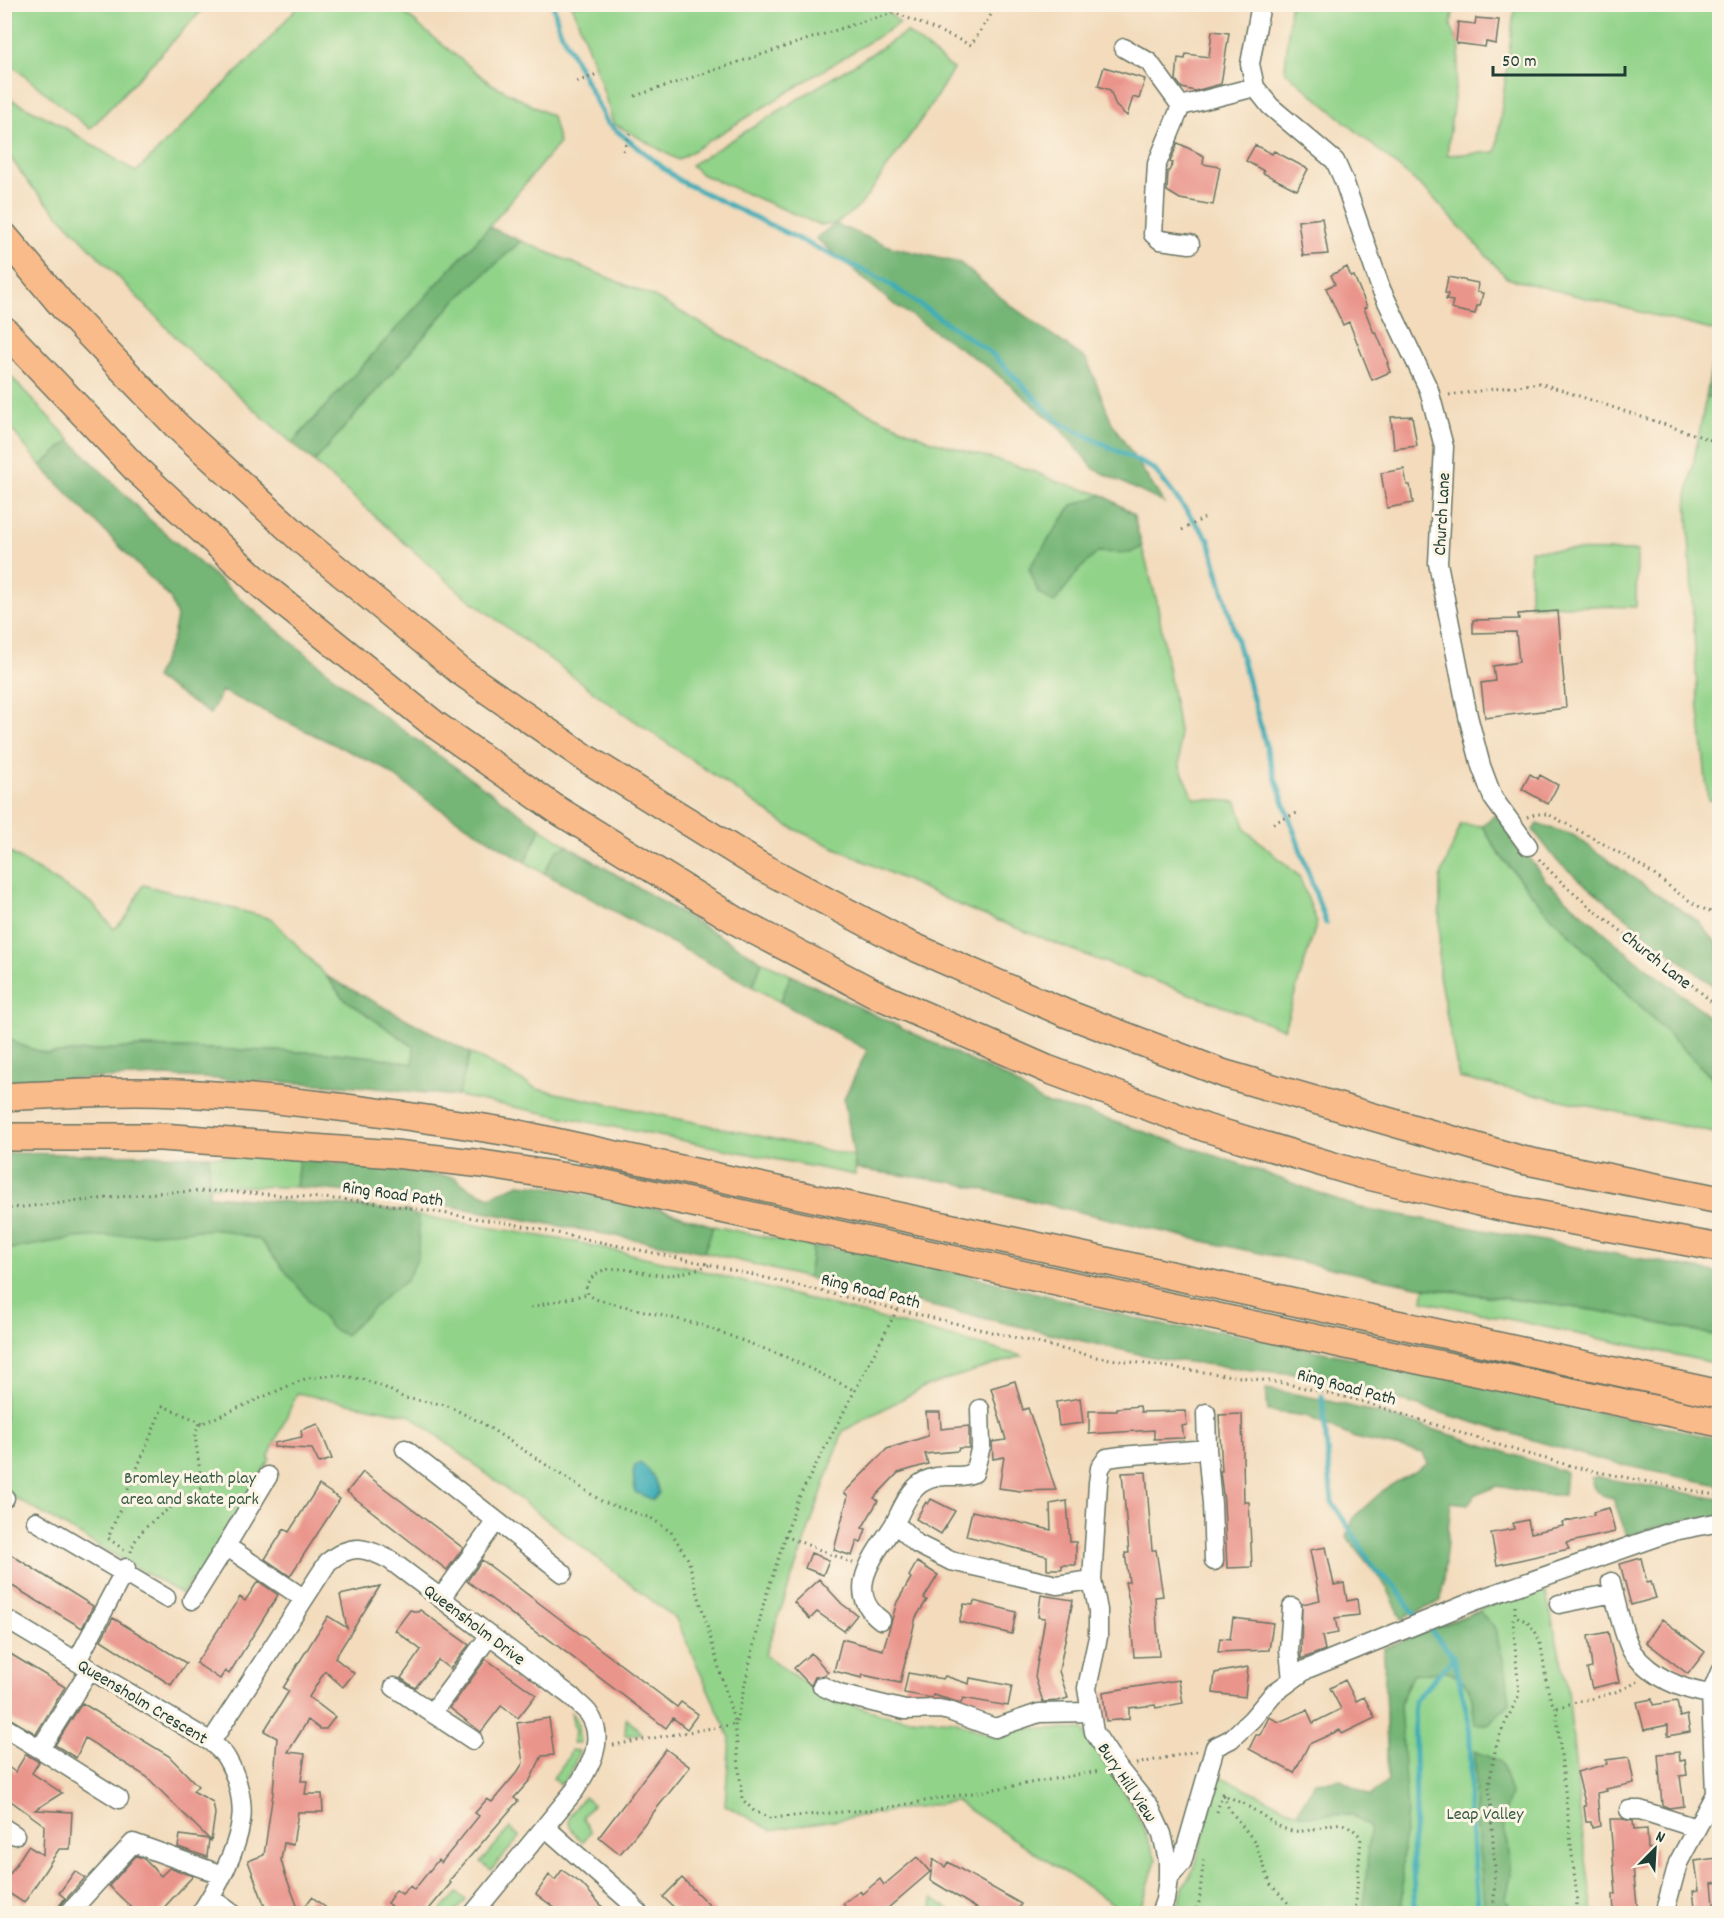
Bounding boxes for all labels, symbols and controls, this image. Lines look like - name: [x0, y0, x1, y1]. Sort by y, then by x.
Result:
- scale bar: [1493, 39, 1625, 77]
- text: 50 m: [1502, 50, 1537, 75]
- street label: Church Lane: [1429, 472, 1458, 556]
- street label: Church Lane: [1615, 926, 1696, 996]
- street label: Ring Road Path: [341, 1176, 445, 1215]
- street label: Ring Road Path: [818, 1268, 923, 1317]
- street label: Ring Road Path: [1294, 1363, 1399, 1414]
- park label: Bromley Heath play area and skate park: [121, 1467, 259, 1513]
- street label: Queensholm Drive: [417, 1579, 530, 1673]
- street label: Queensholm Crescent: [72, 1654, 212, 1752]
- street label: Bury Hill View: [1090, 1739, 1162, 1828]
- park label: Leap Valley: [1446, 1803, 1524, 1828]
- north arrow: [1625, 1819, 1685, 1879]
- text: N: [1652, 1825, 1668, 1850]

